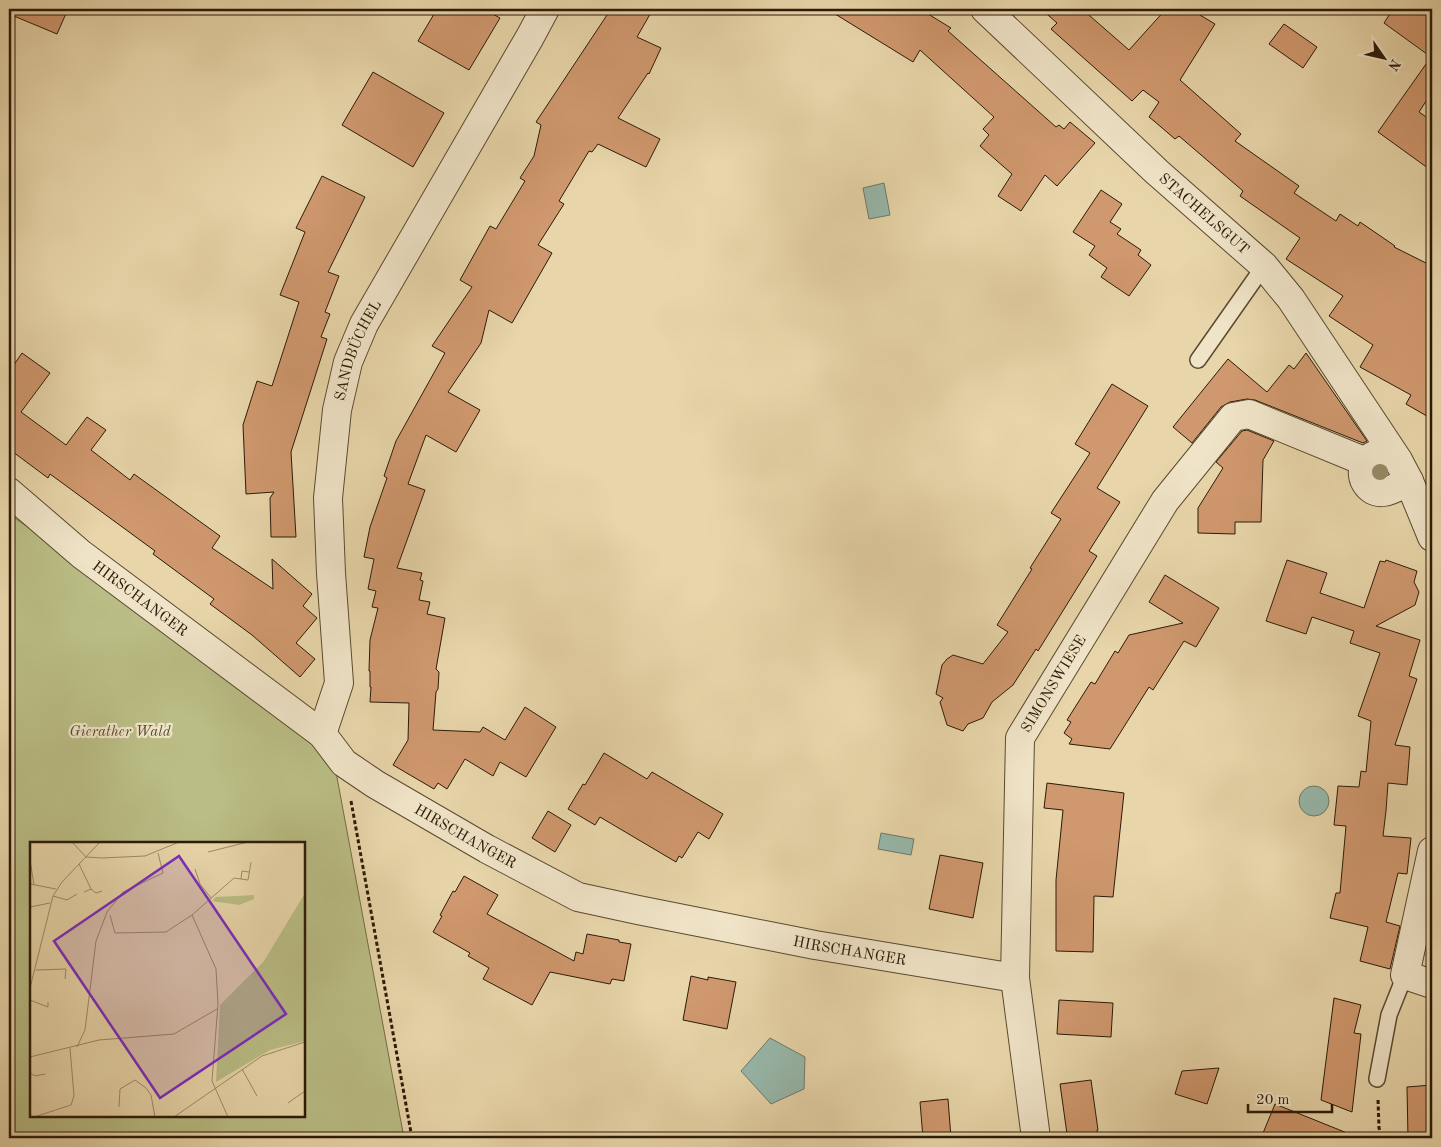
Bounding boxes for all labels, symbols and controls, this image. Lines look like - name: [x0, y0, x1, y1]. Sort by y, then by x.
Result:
- north arrow: [1358, 32, 1408, 82]
- text: N: [1385, 56, 1403, 73]
- street label: STACHELSGUT: [1155, 171, 1251, 258]
- street label: SANDBÜCHEL: [333, 298, 385, 402]
- street label: HIRSCHANGER: [89, 559, 190, 640]
- street label: SIMONSWIESE: [1019, 633, 1090, 736]
- park label: Gierather Wald: [69, 725, 172, 740]
- street label: HIRSCHANGER: [411, 802, 518, 872]
- inset map: [30, 842, 305, 1117]
- street label: HIRSCHANGER: [791, 935, 907, 969]
- scale bar: [1248, 1082, 1332, 1114]
- text: 20 m: [1256, 1093, 1290, 1108]

